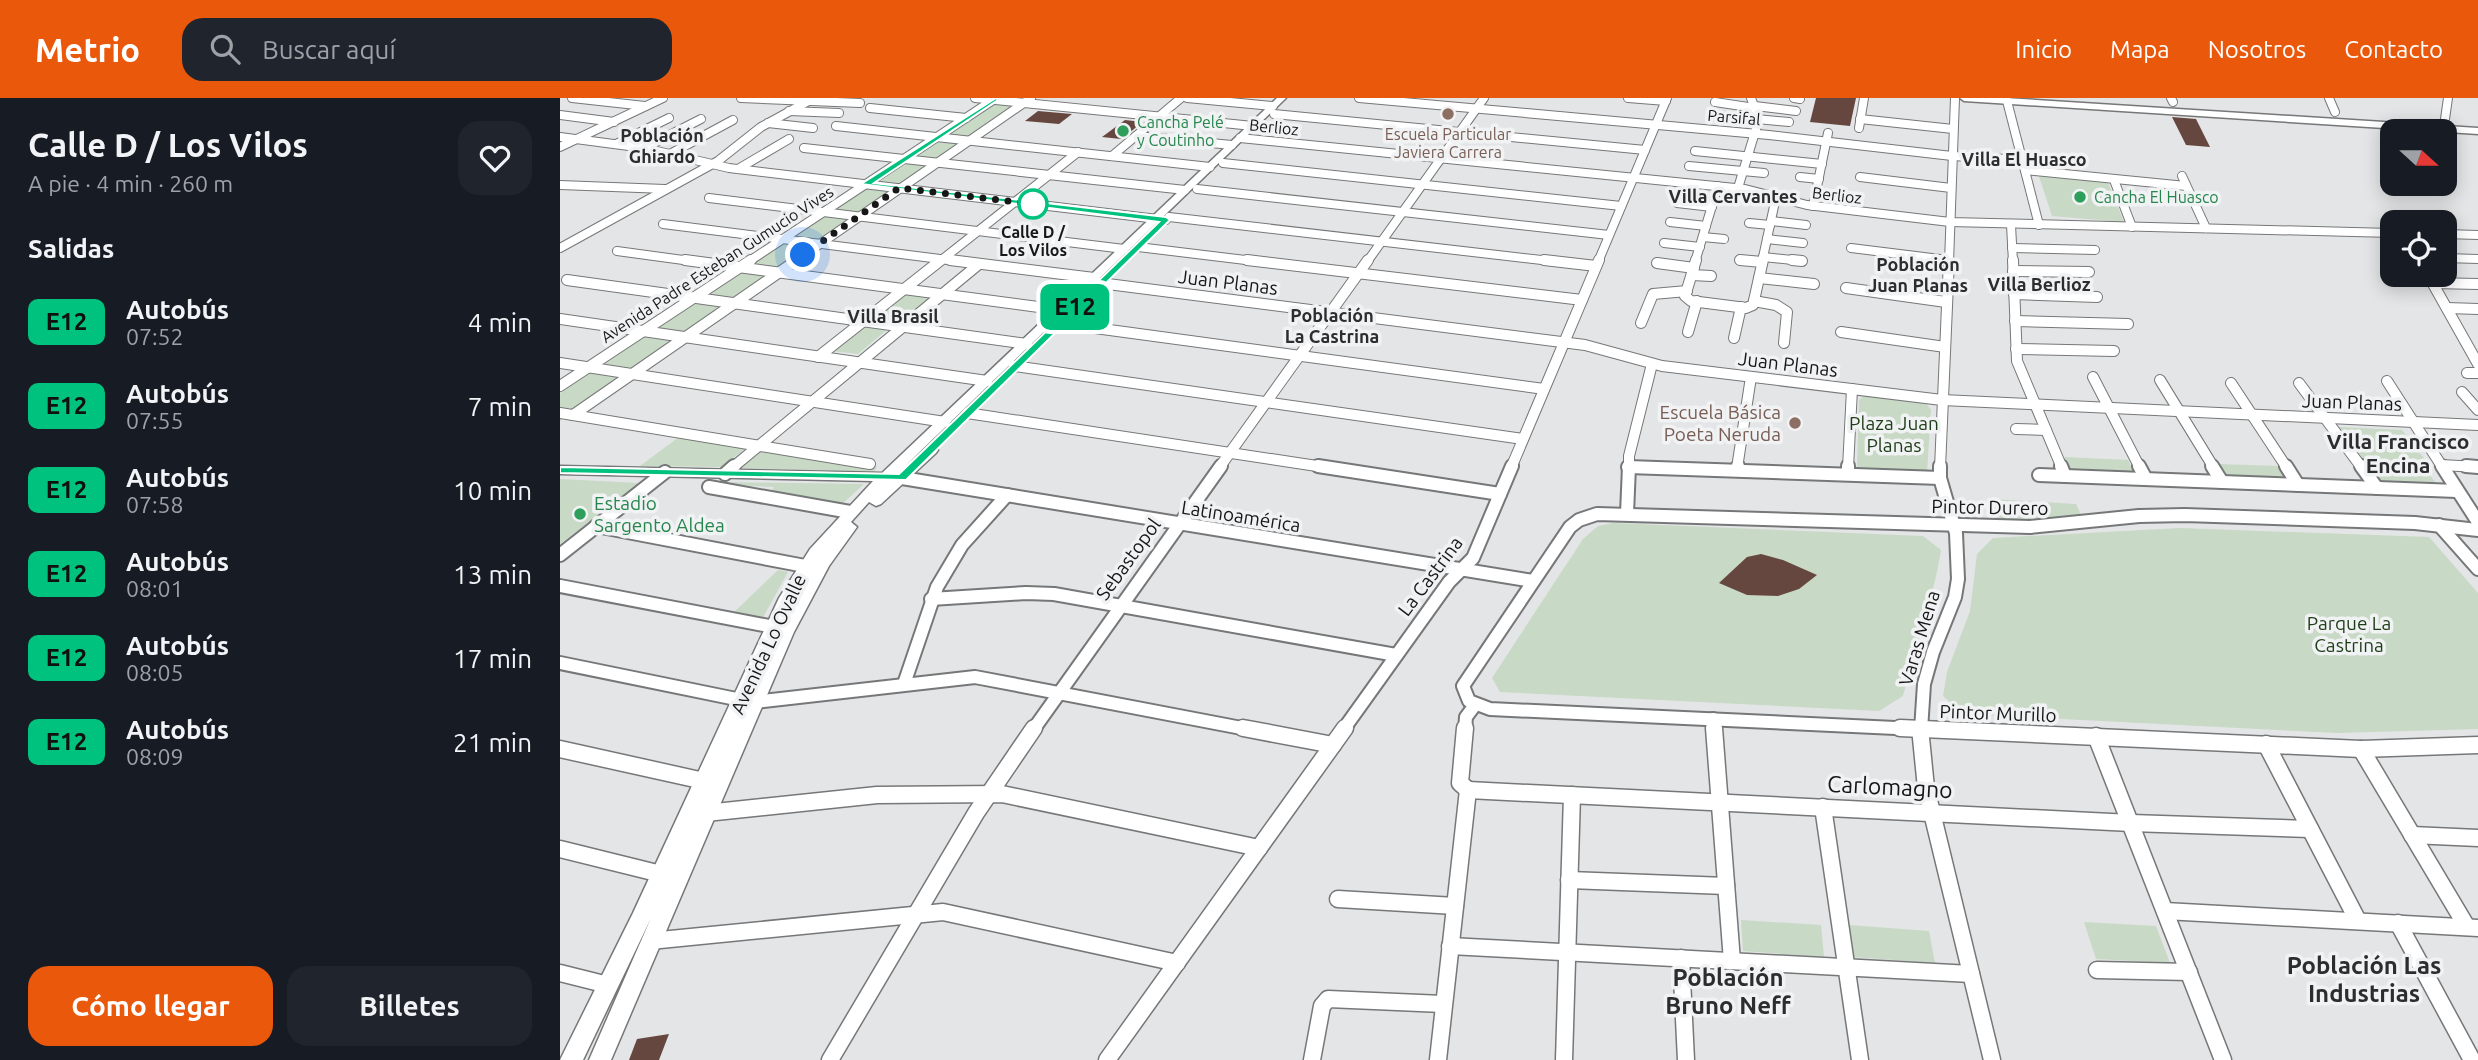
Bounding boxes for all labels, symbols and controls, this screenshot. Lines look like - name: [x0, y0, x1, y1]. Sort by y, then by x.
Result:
- search box: [182, 18, 672, 81]
- icon: search: [206, 30, 244, 68]
- text: Metrio: [35, 31, 140, 68]
- text: Buscar aquí: [262, 35, 396, 64]
- text: Inicio: [2015, 36, 2072, 63]
- text: Mapa: [2110, 36, 2170, 63]
- text: Nosotros: [2208, 36, 2306, 63]
- text: Contacto: [2344, 36, 2443, 63]
- marker: Escuela Particular Javiera Carrera: [1440, 106, 1456, 122]
- street label: Parsifal: [1707, 106, 1761, 128]
- place label: Cancha Pelé y Coutinho: [1137, 113, 1224, 149]
- street label: Berlioz: [1248, 115, 1300, 139]
- north arrow: [2380, 119, 2457, 196]
- map controls: [2380, 119, 2457, 287]
- button: heart: [458, 121, 532, 195]
- marker: Cancha Pelé y Coutinho: [1115, 123, 1131, 139]
- district label: Población Ghiardo: [620, 125, 704, 166]
- place label: Escuela Particular Javiera Carrera: [1385, 125, 1511, 161]
- text: Calle D / Los Vilos: [28, 126, 308, 163]
- district label: Villa El Huasco: [1962, 149, 2086, 169]
- text: A pie · 4 min · 260 m: [28, 171, 233, 196]
- street label: Avenida Padre Esteban Gumucio Vives: [598, 182, 836, 346]
- street label: Berlioz: [1811, 183, 1863, 207]
- district label: Villa Cervantes: [1668, 186, 1798, 206]
- place label: Cancha El Huasco: [2094, 188, 2219, 206]
- marker: Calle D / Los Vilos: [1018, 189, 1048, 219]
- marker: Cancha El Huasco: [2072, 189, 2088, 205]
- button: locate: [2380, 210, 2457, 287]
- place label: Calle D / Los Vilos: [999, 223, 1067, 259]
- text: Salidas: [28, 234, 114, 263]
- your location: [785, 237, 820, 272]
- district label: Población Juan Planas: [1868, 254, 1968, 295]
- street label: Juan Planas: [1177, 265, 1279, 299]
- district label: Villa Berlioz: [1988, 274, 2091, 294]
- line badge: E12: [1035, 284, 1115, 330]
- text: E12: [1054, 293, 1096, 320]
- text: Autobús: [126, 295, 229, 324]
- district label: Población La Castrina: [1285, 305, 1379, 346]
- district label: Villa Brasil: [847, 306, 939, 326]
- text: E12: [46, 308, 87, 335]
- text: 4 min: [468, 308, 532, 337]
- text: 07:52: [126, 324, 184, 349]
- street label: Juan Planas: [1737, 347, 1839, 381]
- text: Autobús: [126, 379, 229, 408]
- street label: Juan Planas: [2302, 389, 2402, 415]
- text: E12: [46, 392, 87, 419]
- text: 7 min: [468, 392, 532, 421]
- place label: Escuela Básica Poeta Neruda: [1660, 401, 1781, 445]
- text: 07:55: [126, 408, 184, 433]
- park label: Plaza Juan Planas: [1849, 412, 1939, 456]
- marker: Escuela Básica Poeta Neruda: [1787, 415, 1803, 431]
- district label: Villa Francisco Encina: [2327, 429, 2469, 477]
- text: Autobús: [126, 463, 229, 492]
- text: E12: [46, 476, 87, 503]
- text: 10 min: [453, 476, 532, 505]
- text: 07:58: [126, 492, 184, 517]
- place label: Estadio Sargento Aldea: [594, 492, 725, 536]
- street label: Pintor Durero: [1931, 495, 2049, 519]
- street label: Latinoamérica: [1180, 496, 1302, 536]
- marker: Estadio Sargento Aldea: [572, 506, 588, 522]
- street label: Sebastopol: [1091, 514, 1165, 604]
- street label: La Castrina: [1393, 532, 1467, 620]
- text: Autobús: [126, 547, 229, 576]
- text: E12: [46, 560, 87, 587]
- text: 13 min: [453, 560, 532, 589]
- street label: Avenida Lo Ovalle: [726, 571, 810, 717]
- text: 08:01: [126, 576, 184, 601]
- street label: Varas Mena: [1894, 588, 1944, 688]
- park label: Parque La Castrina: [2307, 612, 2391, 656]
- text: Autobús: [126, 631, 229, 660]
- text: E12: [46, 644, 87, 671]
- text: 17 min: [453, 644, 532, 673]
- text: 08:05: [126, 660, 184, 685]
- street label: Pintor Murillo: [1939, 700, 2057, 726]
- text: Autobús: [126, 715, 229, 744]
- text: E12: [46, 728, 87, 755]
- text: 21 min: [453, 728, 532, 757]
- text: 08:09: [126, 744, 184, 769]
- street label: Carlomagno: [1827, 771, 1953, 802]
- district label: Población Las Industrias: [2287, 952, 2441, 1007]
- district label: Población Bruno Neff: [1665, 964, 1791, 1019]
- button: Cómo llegar: [28, 966, 273, 1046]
- button: Billetes: [287, 966, 532, 1046]

